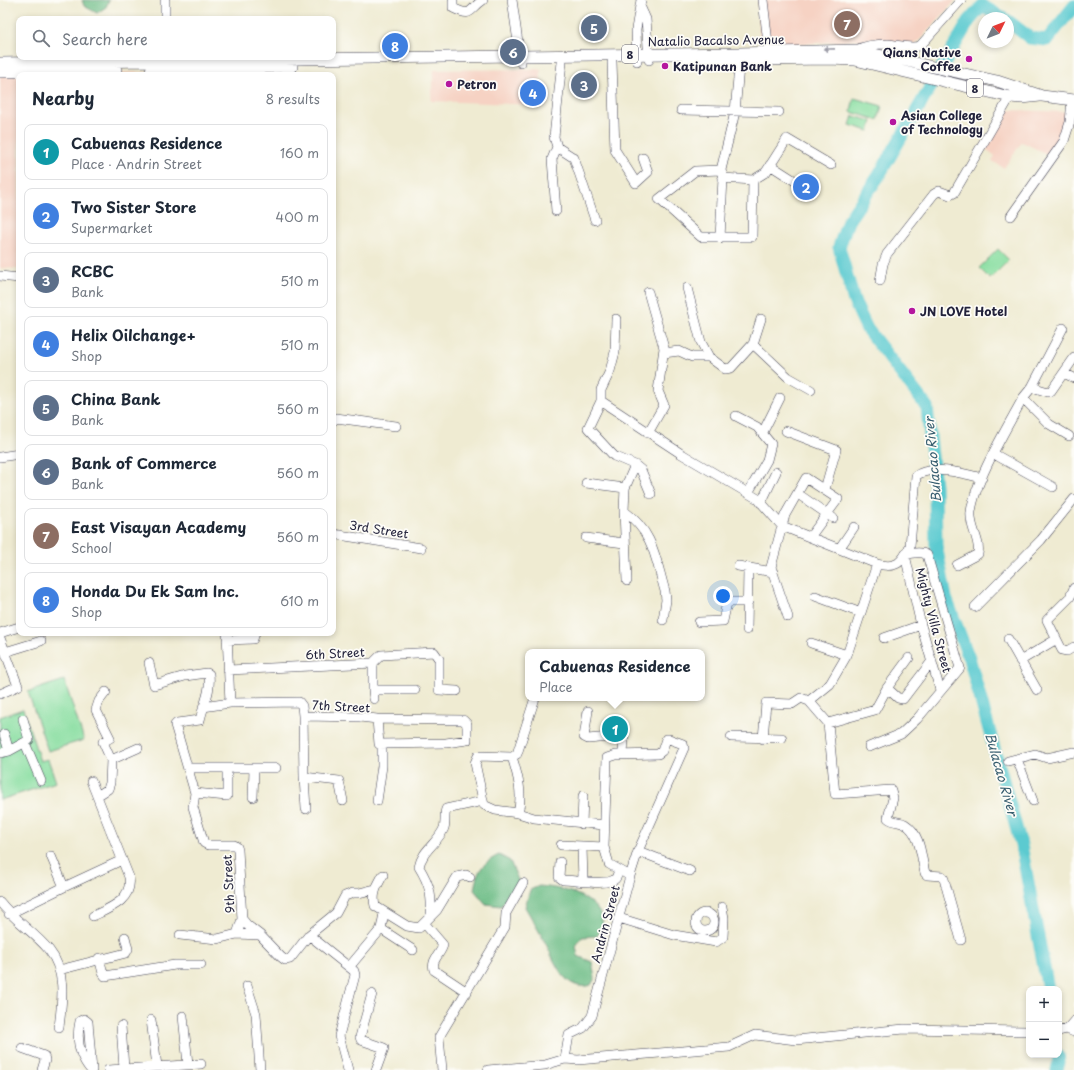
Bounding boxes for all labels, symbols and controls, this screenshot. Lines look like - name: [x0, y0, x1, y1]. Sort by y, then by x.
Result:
- pin: 7: [834, 9, 860, 39]
- north arrow: [978, 12, 1014, 48]
- pin: 5: [581, 13, 607, 43]
- search box: [16, 16, 336, 60]
- icon: search: [30, 27, 52, 49]
- text: Search here: [62, 27, 148, 50]
- street label: Natalio Bacalso Avenue: [647, 30, 785, 50]
- pin: 8: [382, 31, 408, 61]
- pin: 6: [500, 37, 526, 67]
- place label: Qians Native Coffee: [883, 43, 961, 75]
- road number: 8: [622, 45, 638, 63]
- one-way arrow: [823, 46, 835, 53]
- marker: Qians Native Coffee: [964, 54, 974, 64]
- place label: Katipunan Bank: [673, 57, 772, 75]
- marker: Katipunan Bank: [660, 61, 670, 71]
- pin: 3: [571, 70, 597, 100]
- place label: Petron: [457, 75, 497, 93]
- pin: 4: [520, 78, 546, 108]
- marker: Petron: [444, 79, 454, 89]
- road number: 8: [967, 79, 983, 97]
- text: Nearby: [32, 85, 94, 111]
- text: 8 results: [266, 89, 320, 108]
- place label: Asian College of Technology: [900, 106, 983, 138]
- marker: Asian College of Technology: [888, 117, 898, 127]
- text: Cabuenas Residence: [71, 131, 222, 154]
- text: 1: [43, 143, 49, 162]
- text: 160 m: [280, 143, 319, 162]
- text: Place · Andrin Street: [71, 154, 202, 173]
- pin: 2: [793, 172, 819, 202]
- text: Two Sister Store: [71, 195, 196, 218]
- text: 2: [41, 207, 51, 226]
- text: 400 m: [276, 207, 319, 226]
- text: Supermarket: [71, 218, 153, 237]
- text: RCBC: [71, 259, 114, 282]
- text: 3: [42, 271, 50, 290]
- text: 510 m: [280, 271, 319, 290]
- text: Bank: [71, 282, 104, 301]
- place label: JN LOVE Hotel: [920, 302, 1007, 320]
- marker: JN LOVE Hotel: [907, 306, 917, 316]
- text: Helix Oilchange+: [71, 323, 196, 346]
- text: 4: [42, 335, 50, 354]
- text: 510 m: [280, 335, 319, 354]
- text: Shop: [71, 346, 102, 365]
- text: China Bank: [71, 387, 161, 410]
- text: 5: [42, 399, 50, 418]
- text: 560 m: [277, 399, 319, 418]
- text: Bank: [71, 410, 104, 429]
- water label: Bulacao River: [919, 415, 945, 503]
- text: Bank of Commerce: [71, 451, 217, 474]
- text: 6: [41, 463, 51, 482]
- text: 560 m: [277, 463, 319, 482]
- text: Bank: [71, 474, 104, 493]
- text: East Visayan Academy: [71, 515, 246, 538]
- street label: 3rd Street: [348, 515, 410, 543]
- text: 7: [42, 527, 50, 546]
- text: 560 m: [277, 527, 319, 546]
- text: School: [71, 538, 112, 557]
- street label: Mighty Villa Street: [911, 565, 957, 675]
- text: Honda Du Ek Sam Inc.: [71, 579, 239, 602]
- your location: [713, 586, 733, 606]
- text: 8: [42, 591, 50, 610]
- text: 610 m: [280, 591, 319, 610]
- text: Shop: [71, 602, 102, 621]
- street label: 6th Street: [305, 642, 365, 664]
- popup: [525, 649, 705, 701]
- text: Cabuenas Residence: [539, 654, 691, 677]
- text: Place: [539, 677, 573, 696]
- street label: 7th Street: [311, 695, 371, 717]
- pin: 1: [602, 714, 628, 744]
- water label: Bulacao River: [981, 730, 1023, 820]
- street label: 9th Street: [217, 854, 239, 914]
- street label: Andrin Street: [586, 883, 624, 965]
- map controls: [1026, 986, 1062, 1058]
- button: +: [1026, 986, 1062, 1022]
- button: −: [1026, 1022, 1062, 1058]

